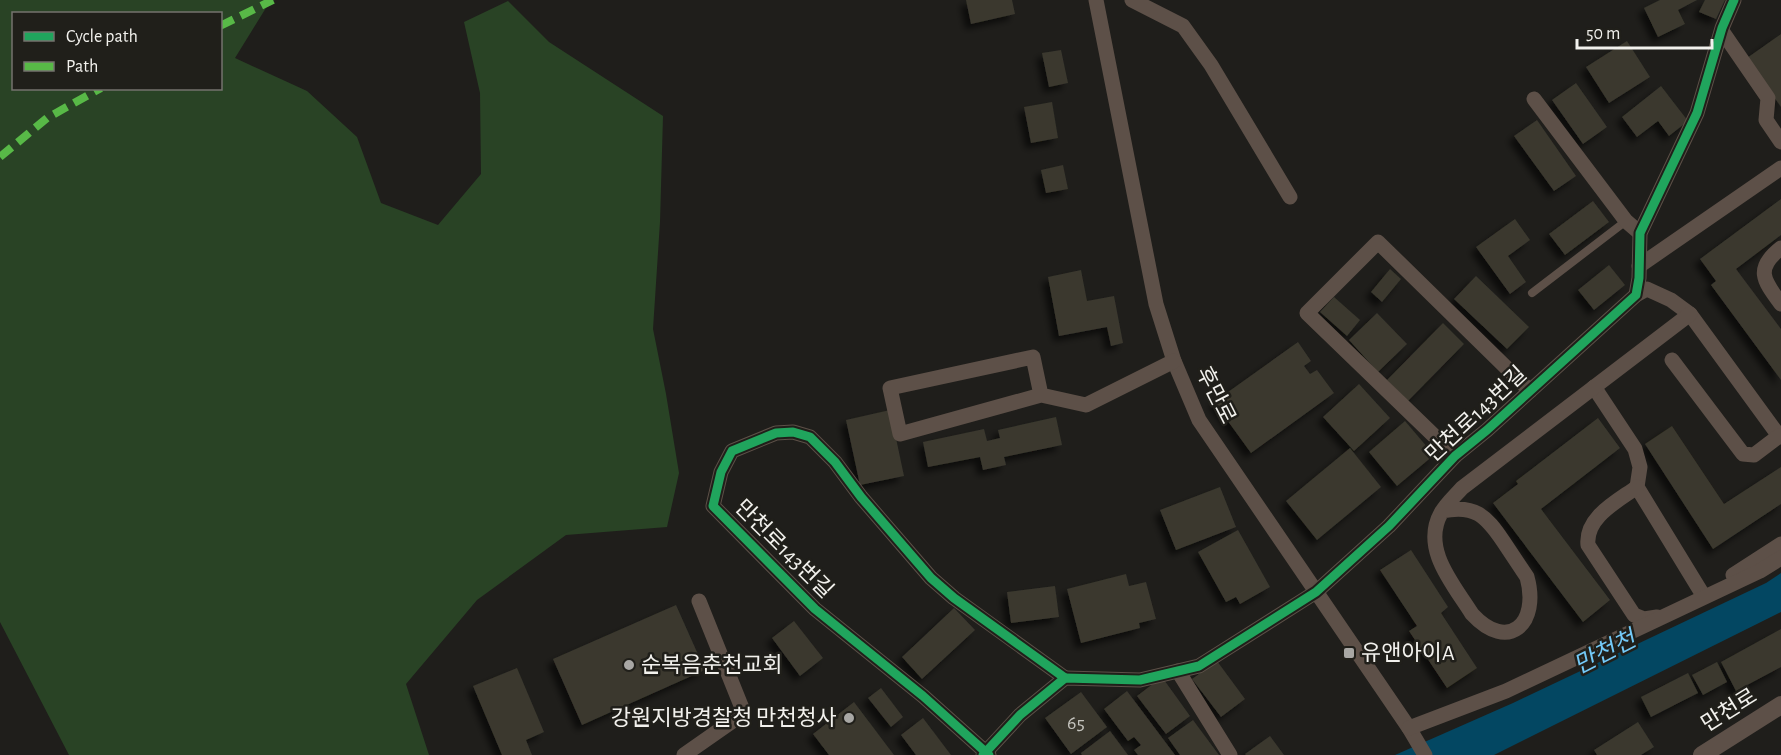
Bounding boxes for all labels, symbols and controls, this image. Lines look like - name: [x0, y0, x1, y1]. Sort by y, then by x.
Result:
- legend: [12, 12, 222, 90]
- scale bar: [1577, 12, 1712, 50]
- text: 50 m: [1586, 25, 1620, 43]
- text: Cycle path: [66, 28, 138, 46]
- text: Path: [66, 58, 98, 76]
- street label: 만천로143번길: [1421, 361, 1530, 466]
- street label: 후만로: [1192, 362, 1240, 427]
- street label: 만천로143번길: [731, 495, 838, 602]
- water label: 만천천: [1570, 625, 1643, 679]
- place label: 유앤아이A: [1361, 641, 1455, 664]
- marker: 유앤아이A: [1342, 646, 1356, 660]
- place label: 순복음춘천교회: [641, 653, 783, 676]
- marker: 순복음춘천교회: [622, 658, 636, 672]
- street label: 만천로: [1697, 684, 1761, 735]
- place label: 강원지방경찰청 만천청사: [611, 706, 837, 729]
- marker: 강원지방경찰청 만천청사: [842, 711, 856, 725]
- house number: 65: [1067, 713, 1085, 733]

